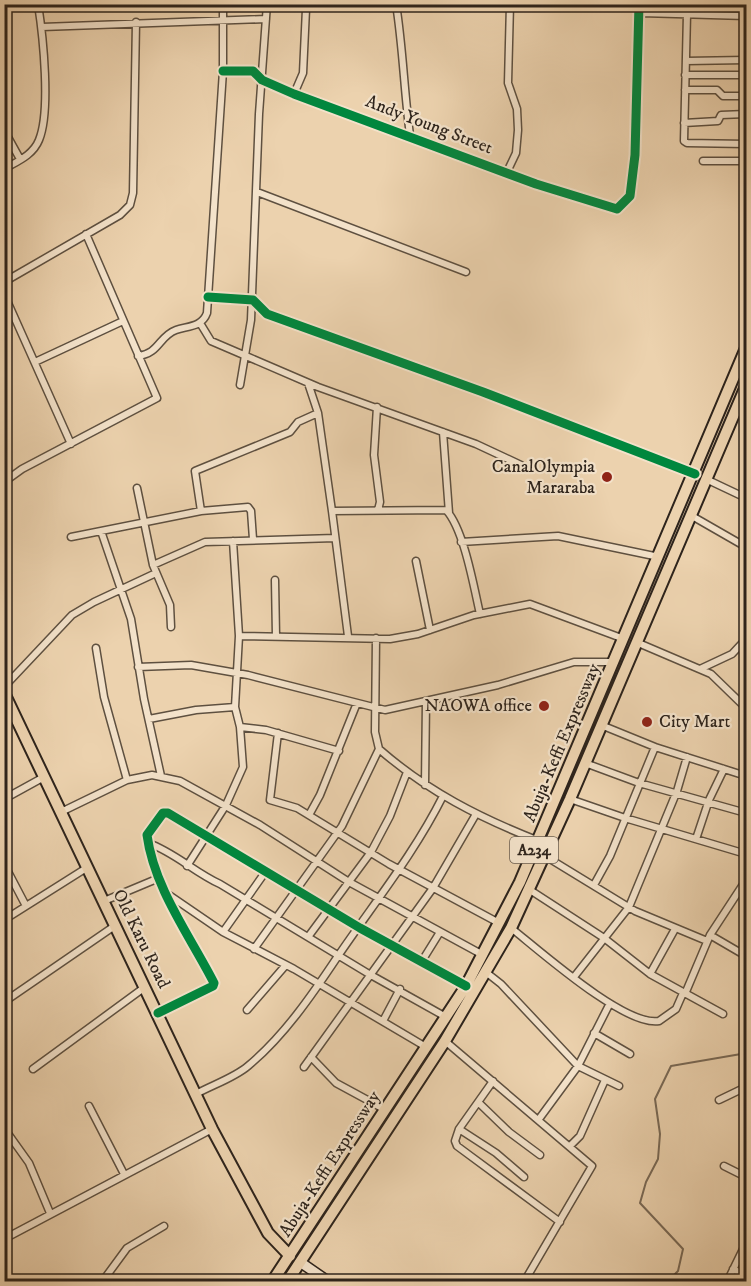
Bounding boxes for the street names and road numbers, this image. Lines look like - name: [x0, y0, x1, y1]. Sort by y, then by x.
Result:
- street label: Andy Young Street: [362, 91, 496, 159]
- street label: Abuja-Keffi Expressway: [519, 660, 606, 826]
- road number: A234: [510, 837, 558, 863]
- street label: Old Karu Road: [108, 886, 174, 992]
- street label: Abuja-Keffi Expressway: [274, 1086, 386, 1241]

